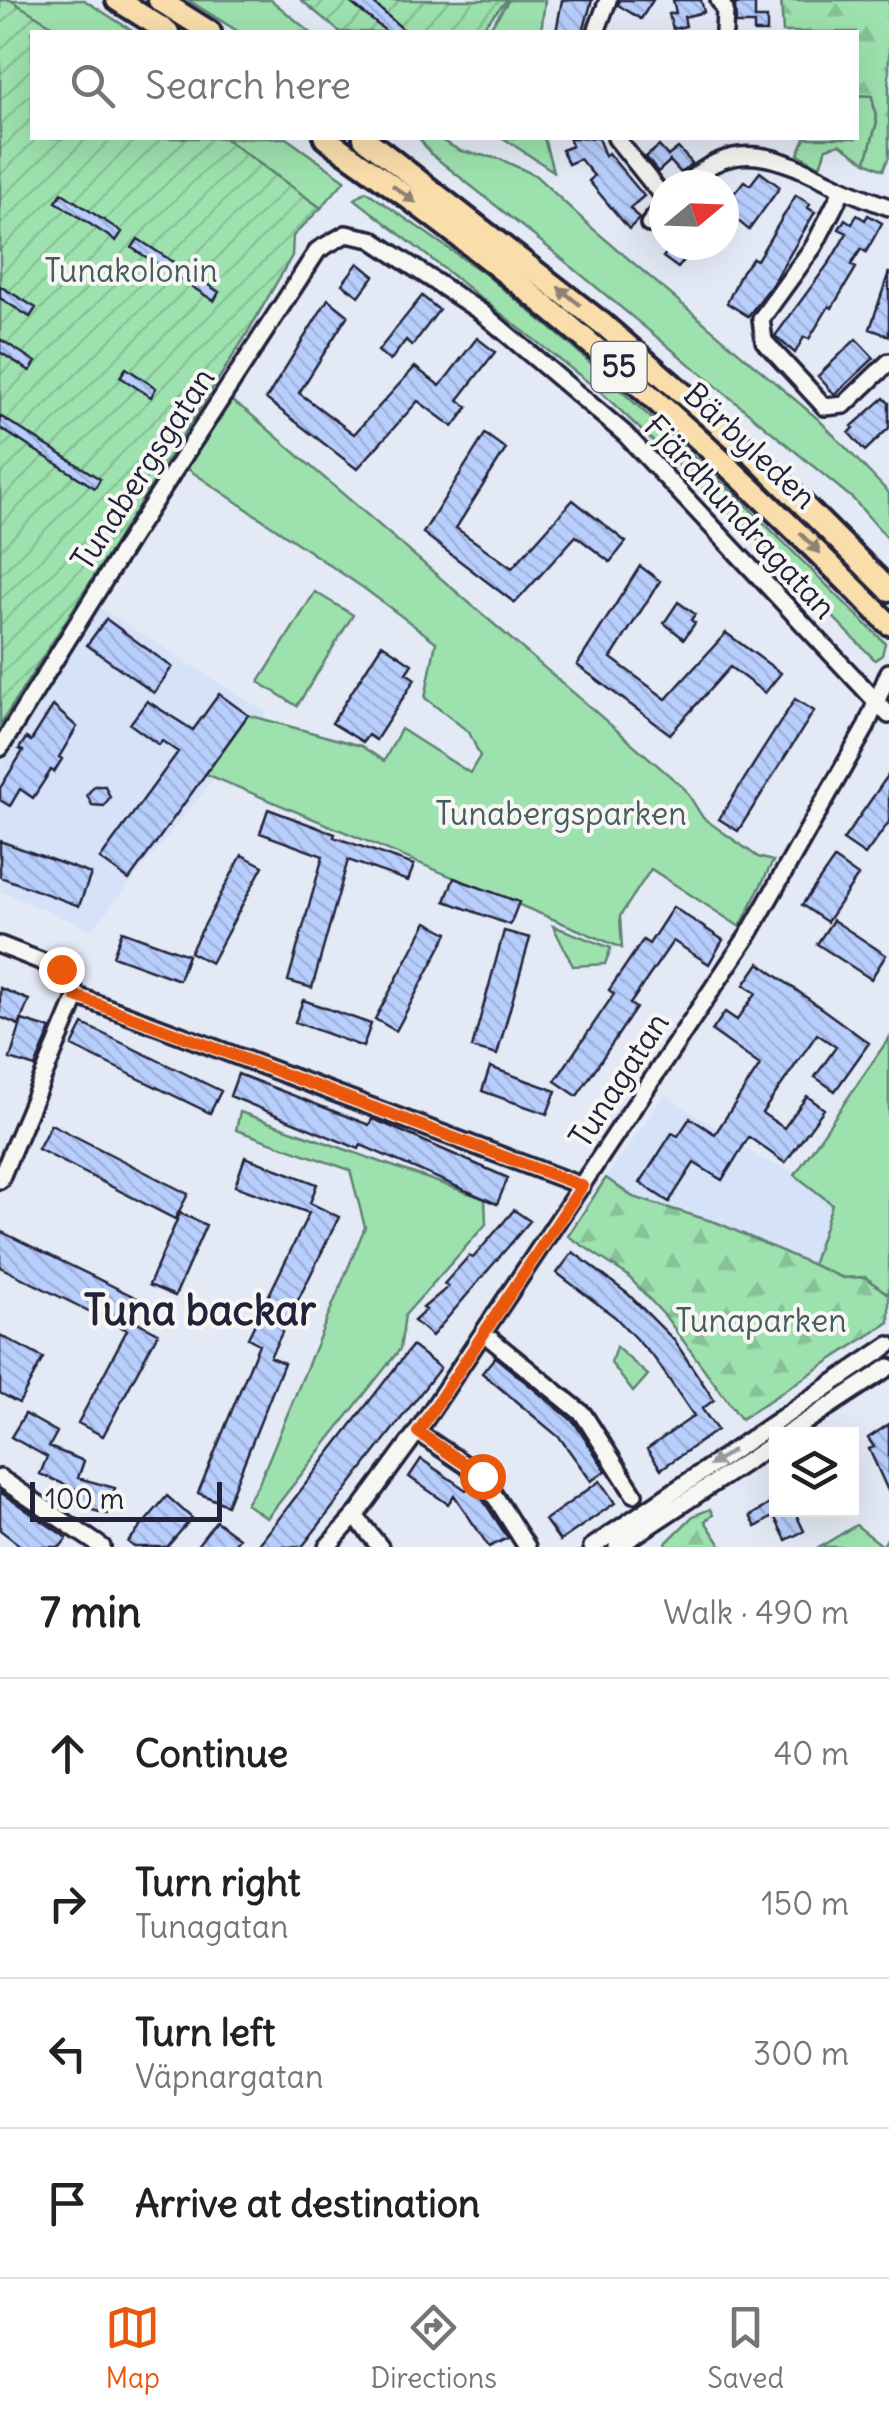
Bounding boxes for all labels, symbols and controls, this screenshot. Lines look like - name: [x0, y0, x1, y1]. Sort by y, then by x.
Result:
- search box: [30, 30, 859, 140]
- icon: search: [65, 58, 120, 113]
- text: Search here: [145, 62, 351, 109]
- north arrow: [649, 170, 739, 260]
- one-way arrow: [391, 184, 418, 204]
- park label: Tunakolonin: [44, 250, 218, 291]
- one-way arrow: [556, 286, 581, 307]
- road number: 55: [592, 342, 646, 392]
- street label: Tunabergsgatan: [62, 360, 223, 578]
- street label: Bärbyleden: [675, 374, 825, 518]
- street label: Fjärdhundragatan: [635, 406, 845, 627]
- one-way arrow: [797, 531, 821, 554]
- park label: Tunabergsparken: [435, 793, 687, 834]
- route end: [39, 947, 85, 993]
- street label: Tunagatan: [560, 1004, 678, 1155]
- district label: Tuna backar: [84, 1284, 317, 1336]
- park label: Tunaparken: [675, 1300, 847, 1341]
- map controls: [769, 1427, 859, 1517]
- button: layers: [769, 1427, 859, 1517]
- one-way arrow: [707, 1448, 735, 1466]
- route start: [460, 1454, 506, 1500]
- scale bar: [30, 1477, 222, 1522]
- text: 100 m: [45, 1481, 124, 1517]
- text: 7 min: [40, 1586, 141, 1638]
- text: Walk · 490 m: [663, 1592, 849, 1633]
- icon: ahead: [40, 1726, 95, 1781]
- text: Continue: [135, 1730, 288, 1777]
- text: 40 m: [774, 1733, 849, 1774]
- text: Turn right: [135, 1859, 301, 1906]
- icon: right: [40, 1876, 95, 1931]
- text: 150 m: [761, 1883, 849, 1924]
- text: Tunagatan: [135, 1906, 289, 1947]
- text: Turn left: [135, 2009, 275, 2056]
- icon: left: [40, 2026, 95, 2081]
- text: 300 m: [753, 2033, 849, 2074]
- text: Väpnargatan: [135, 2056, 323, 2097]
- icon: arrive: [40, 2176, 95, 2231]
- text: Arrive at destination: [135, 2180, 480, 2227]
- tab: Map: [105, 2300, 160, 2396]
- tab: Directions: [370, 2300, 497, 2396]
- tab: Saved: [707, 2300, 784, 2396]

